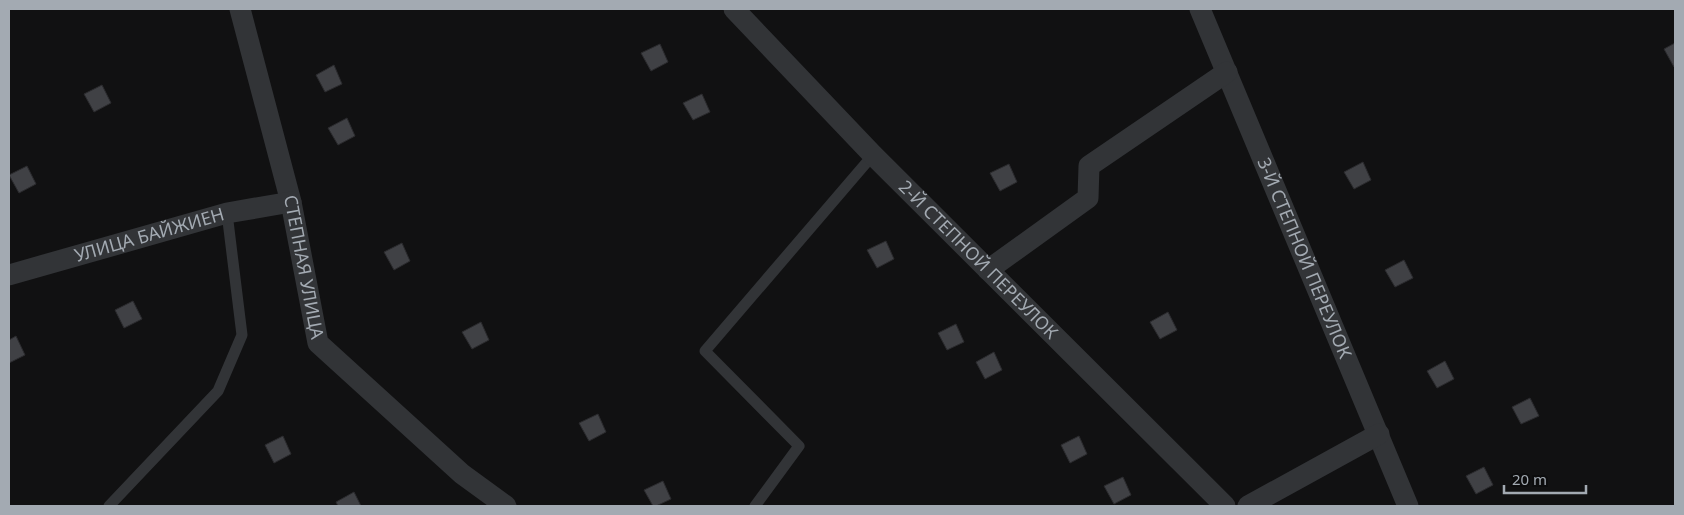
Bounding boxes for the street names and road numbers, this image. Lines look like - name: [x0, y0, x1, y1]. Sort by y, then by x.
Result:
- street label: 3-Й СТЕПНОЙ ПЕРЕУЛОК: [1252, 154, 1358, 362]
- street label: 2-Й СТЕПНОЙ ПЕРЕУЛОК: [894, 174, 1064, 344]
- street label: СТЕПНАЯ УЛИЦА: [279, 192, 330, 342]
- street label: УЛИЦА БАЙЖИЕН: [72, 201, 227, 267]

